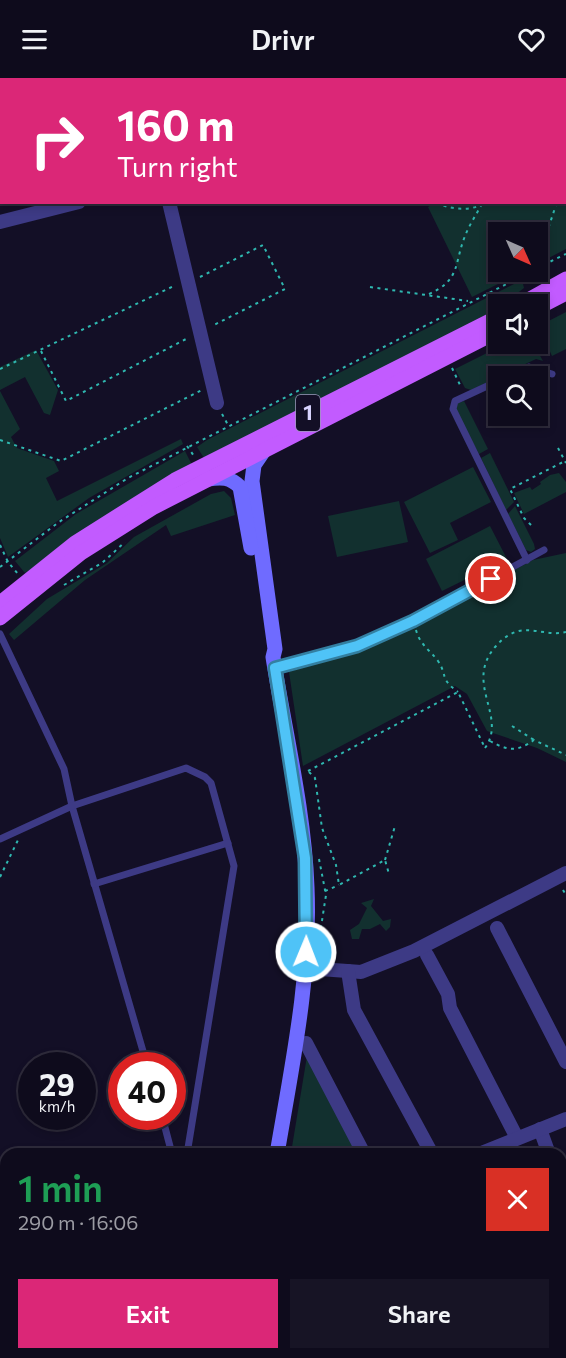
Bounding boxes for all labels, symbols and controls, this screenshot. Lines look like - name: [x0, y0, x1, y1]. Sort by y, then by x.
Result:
- icon: menu: [18, 23, 51, 56]
- text: Drivr: [251, 23, 315, 56]
- icon: heart: [515, 23, 548, 56]
- text: 160 m: [117, 98, 235, 150]
- icon: right: [18, 102, 96, 180]
- text: Turn right: [117, 150, 237, 183]
- north arrow: [488, 222, 548, 282]
- map controls: [488, 222, 548, 426]
- button: sound: [488, 294, 548, 354]
- button: search: [488, 366, 548, 426]
- road number: 1: [296, 395, 320, 431]
- pin: [465, 553, 516, 604]
- icon: arrive: [474, 562, 507, 595]
- position arrow: [274, 920, 338, 984]
- speed limit sign: 40: [108, 1052, 186, 1130]
- text: 29: [39, 1065, 75, 1102]
- text: km/h: [39, 1097, 75, 1115]
- text: 1 min: [18, 1165, 103, 1209]
- button: close: [486, 1168, 549, 1231]
- text: 290 m · 16:06: [18, 1210, 139, 1234]
- button: Exit: [18, 1279, 278, 1348]
- button: Share: [290, 1279, 549, 1348]

